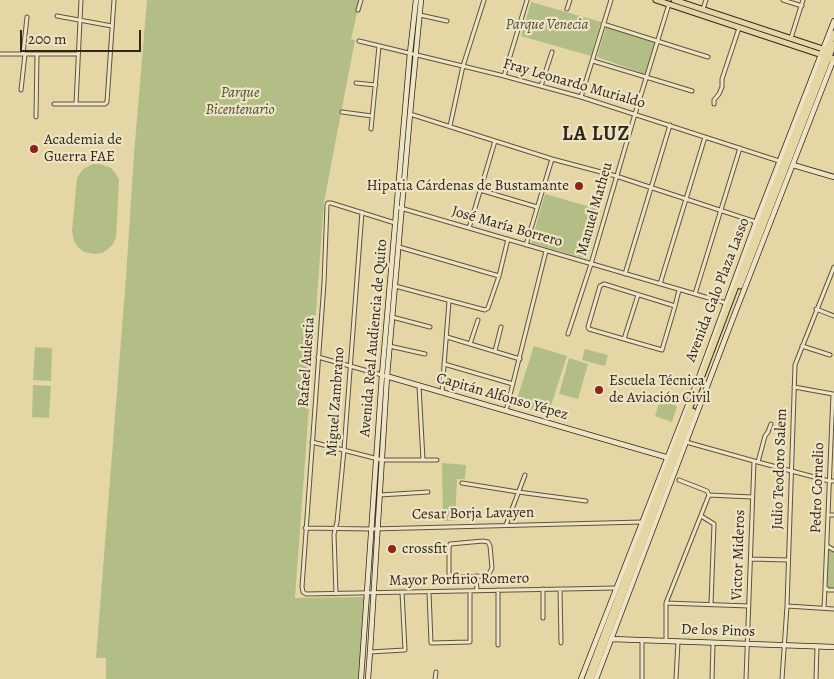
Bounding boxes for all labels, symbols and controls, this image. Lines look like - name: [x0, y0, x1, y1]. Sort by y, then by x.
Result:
- park label: Parque Venecia: [506, 16, 588, 34]
- scale bar: [22, 20, 144, 52]
- text: 200 m: [28, 29, 67, 49]
- street label: Fray Leonardo Murialdo: [501, 55, 647, 113]
- park label: Parque Bicentenario: [205, 84, 275, 119]
- district label: LA LUZ: [561, 123, 631, 147]
- place label: Academia de Guerra FAE: [44, 131, 122, 166]
- marker: Academia de Guerra FAE: [28, 143, 40, 155]
- street label: Manuel Matheu: [573, 160, 617, 258]
- place label: Hipatia Cárdenas de Bustamante: [366, 177, 569, 195]
- marker: Hipatia Cárdenas de Bustamante: [573, 180, 585, 192]
- street label: José María Borrero: [450, 203, 564, 251]
- street label: Avenida Galo Plaza Lasso: [682, 215, 754, 365]
- street label: Avenida Real Audiencia de Quito: [356, 238, 392, 438]
- street label: Rafael Aulestia: [295, 316, 319, 408]
- street label: Miguel Zambrano: [323, 347, 349, 457]
- street label: Capitán Alfonso Yépez: [434, 370, 570, 424]
- place label: Escuela Técnica de Aviación Civil: [609, 372, 710, 407]
- marker: Escuela Técnica de Aviación Civil: [593, 384, 605, 396]
- street label: Julio Teodoro Salem: [769, 408, 791, 530]
- street label: Pedro Cornelio: [807, 442, 829, 534]
- street label: Cesar Borja Lavayen: [412, 504, 534, 524]
- street label: Victor Mideros: [728, 509, 750, 601]
- place label: crossfit: [402, 540, 447, 558]
- marker: crossfit: [386, 543, 398, 555]
- street label: Mayor Porfirio Romero: [389, 570, 529, 590]
- street label: De los Pinos: [680, 621, 756, 641]

